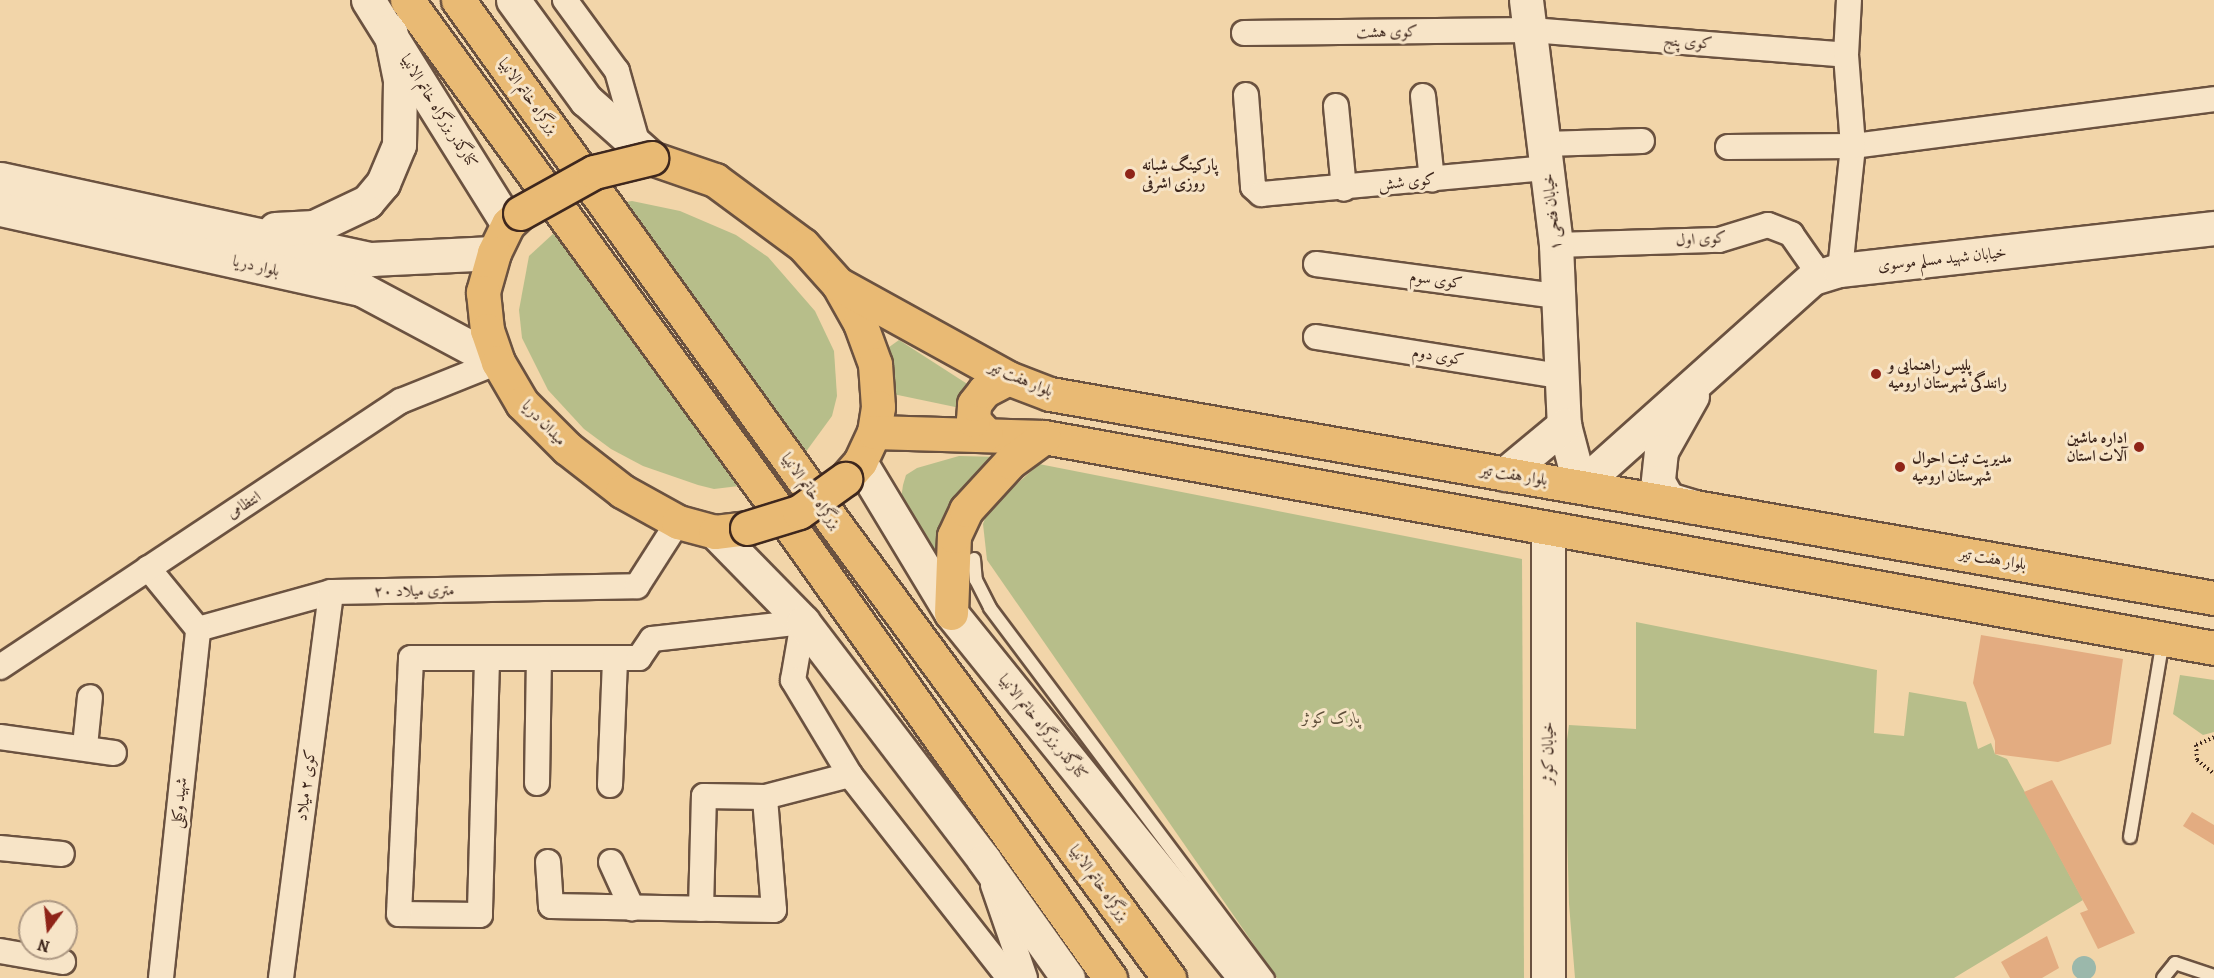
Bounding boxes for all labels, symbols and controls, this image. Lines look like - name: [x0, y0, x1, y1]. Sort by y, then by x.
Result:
- street label: کوی هشت: [1356, 22, 1418, 42]
- street label: کوی پنج: [1663, 31, 1713, 53]
- street label: کنارگذر بزرگراه خاتم الانبیا: [396, 51, 482, 171]
- street label: بزرگراه خاتم الانبیا: [494, 54, 562, 138]
- place label: پارکینگ شبانه روزی اشرفی: [1142, 155, 1218, 193]
- marker: پارکینگ شبانه روزی اشرفی: [1123, 167, 1137, 181]
- street label: کوی شش: [1377, 169, 1437, 195]
- street label: خیابان فتحی ۱: [1538, 173, 1566, 251]
- street label: کوی اول: [1675, 228, 1727, 250]
- street label: خیابان شهید مسلم موسوی: [1877, 243, 2007, 275]
- street label: بلوار دریا: [231, 251, 281, 281]
- street label: کوی سوم: [1408, 267, 1464, 293]
- street label: کوی دوم: [1411, 342, 1465, 370]
- place label: پلیس راهنمایی و رانندگی شهرستان ارومیه: [1888, 355, 2007, 393]
- street label: بلوار هفت تیر: [986, 357, 1056, 401]
- marker: پلیس راهنمایی و رانندگی شهرستان ارومیه: [1869, 367, 1883, 381]
- street label: میدان دریا: [518, 396, 570, 450]
- place label: اداره ماشین آلات استان: [2066, 428, 2127, 466]
- marker: اداره ماشین آلات استان: [2132, 440, 2146, 454]
- place label: مدیریت ثبت احوال شهرستان ارومیه: [1912, 448, 2012, 486]
- street label: بزرگراه خاتم الانبیا: [777, 449, 845, 533]
- street label: بلوار هفت تیر: [1479, 460, 1549, 490]
- marker: مدیریت ثبت احوال شهرستان ارومیه: [1893, 460, 1907, 474]
- street label: انتظامی: [223, 487, 265, 523]
- street label: بلوار هفت تیر: [1958, 544, 2028, 574]
- street label: ۲۰ متری میلاد: [374, 581, 454, 601]
- street label: کنارگذر بزرگراه خاتم الانبیا: [994, 670, 1092, 784]
- park label: پارک کوثر: [1302, 708, 1360, 728]
- street label: خیابان کوثر: [1538, 722, 1558, 784]
- street label: کوی ۲ میلاد: [292, 748, 320, 822]
- street label: شهید وکیلی: [167, 777, 191, 829]
- street label: بزرگراه خاتم الانبیا: [1065, 841, 1133, 925]
- north arrow: [18, 900, 78, 960]
- text: N: [35, 933, 52, 958]

